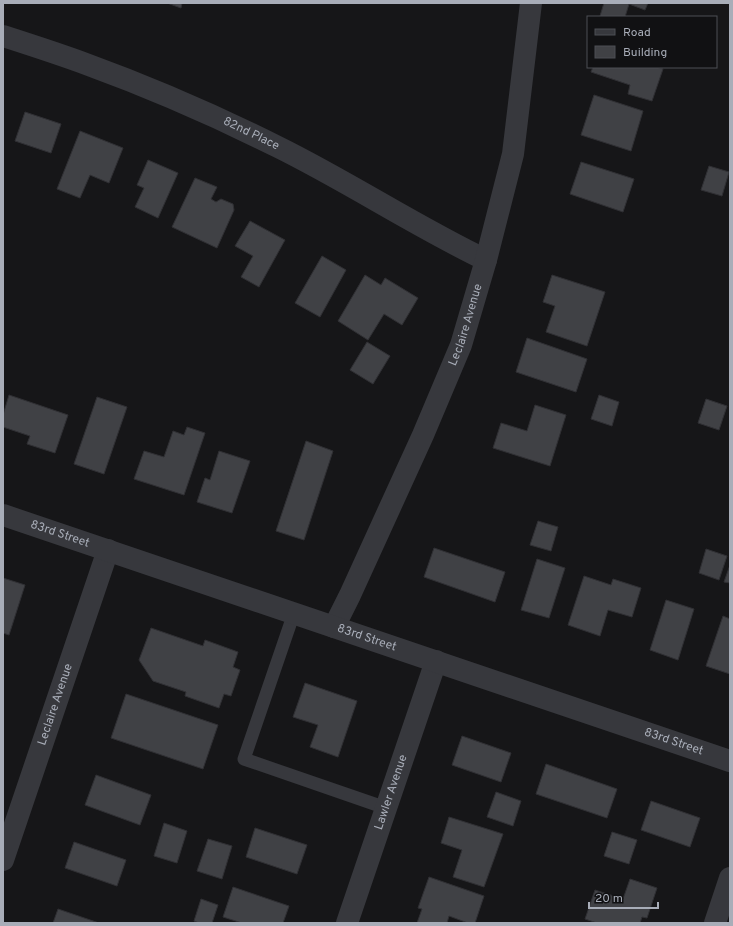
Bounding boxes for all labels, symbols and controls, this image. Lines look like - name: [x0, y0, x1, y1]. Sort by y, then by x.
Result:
- legend: [587, 16, 717, 68]
- text: Road: [623, 25, 651, 41]
- text: Building: [623, 45, 667, 61]
- street label: 82nd Place: [220, 114, 282, 154]
- street label: Leclaire Avenue: [445, 282, 487, 368]
- street label: 83rd Street: [28, 517, 92, 552]
- street label: 83rd Street: [335, 621, 398, 656]
- street label: Leclaire Avenue: [34, 662, 77, 748]
- street label: 83rd Street: [642, 724, 705, 759]
- street label: Lawler Avenue: [371, 753, 412, 832]
- scale bar: [589, 884, 658, 910]
- text: 20 m: [595, 891, 623, 907]

